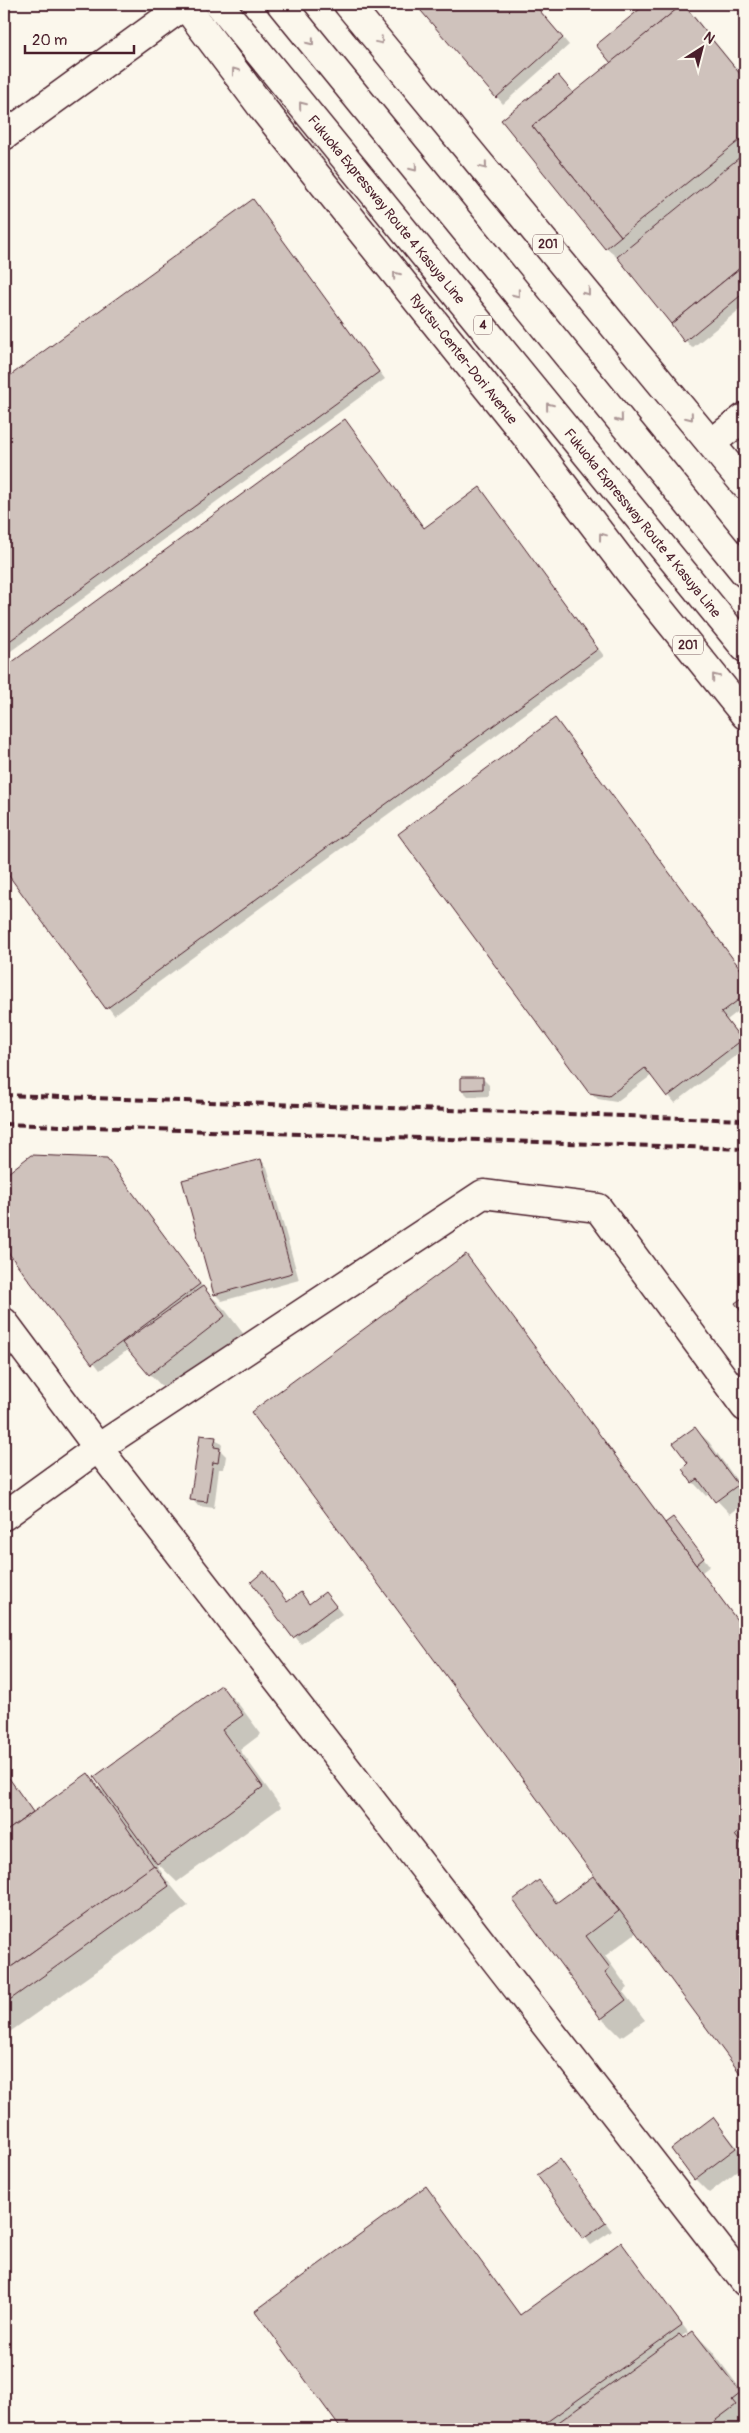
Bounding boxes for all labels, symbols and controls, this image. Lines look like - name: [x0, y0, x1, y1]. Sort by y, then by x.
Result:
- scale bar: [25, 22, 134, 54]
- north arrow: [676, 22, 726, 72]
- text: N: [701, 28, 718, 48]
- text: 20 m: [32, 31, 67, 50]
- one-way arrow: [375, 35, 384, 44]
- one-way arrow: [306, 36, 314, 45]
- one-way arrow: [232, 68, 240, 77]
- one-way arrow: [298, 101, 307, 110]
- street label: Fukuoka Expressway Route 4 Kasuya Line: [305, 111, 469, 307]
- one-way arrow: [478, 160, 486, 169]
- one-way arrow: [409, 162, 417, 171]
- road number: 201: [533, 234, 563, 253]
- one-way arrow: [394, 272, 402, 281]
- one-way arrow: [581, 286, 590, 295]
- one-way arrow: [511, 288, 520, 297]
- street label: Ryutsu-Center-Dori Avenue: [406, 290, 521, 427]
- road number: 4: [474, 316, 492, 334]
- one-way arrow: [547, 403, 555, 412]
- one-way arrow: [684, 411, 693, 420]
- one-way arrow: [614, 414, 623, 423]
- street label: Fukuoka Expressway Route 4 Kasuya Line: [561, 425, 725, 621]
- one-way arrow: [599, 532, 608, 542]
- road number: 201: [673, 636, 703, 654]
- one-way arrow: [712, 674, 720, 683]

